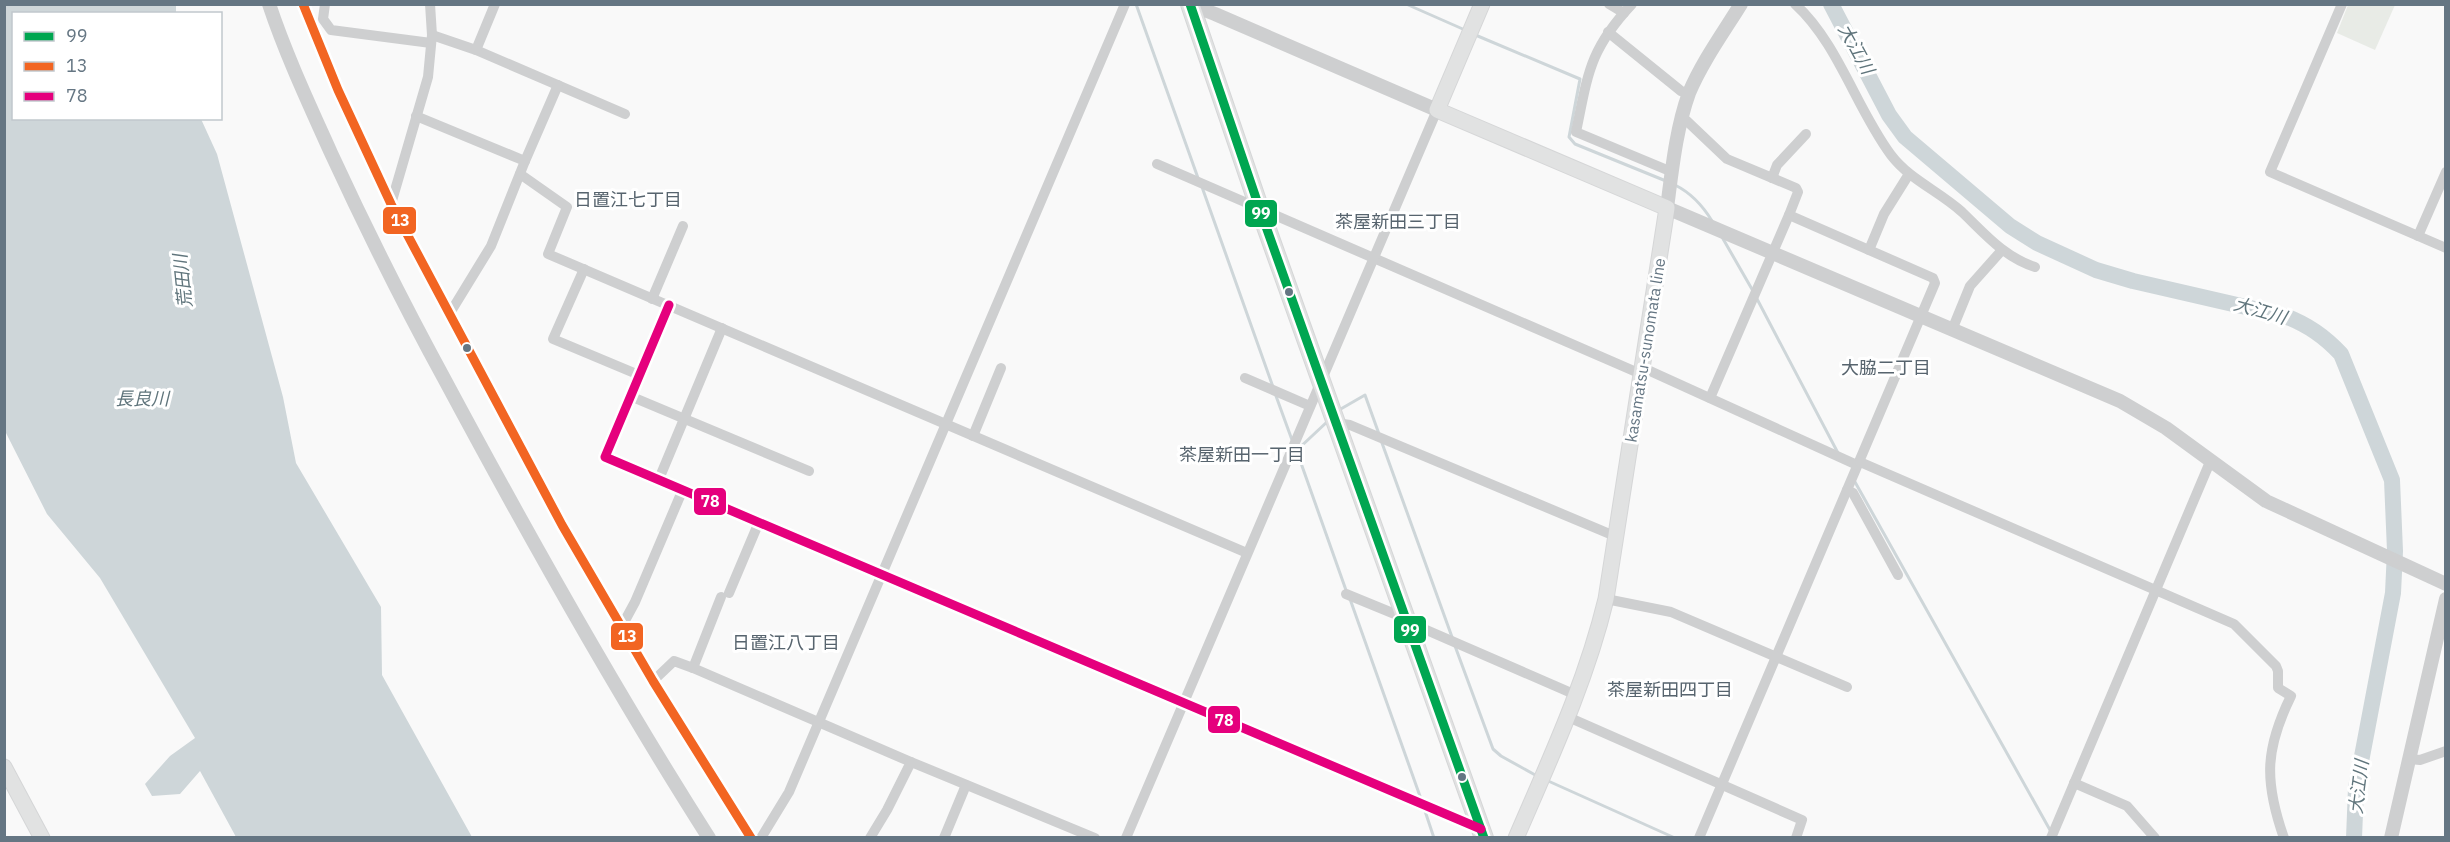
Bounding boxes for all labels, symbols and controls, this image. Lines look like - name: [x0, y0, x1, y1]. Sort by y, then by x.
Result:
- legend: [12, 12, 222, 120]
- water label: 大江川: [1833, 20, 1881, 80]
- text: 99: [66, 24, 88, 47]
- text: 13: [66, 54, 88, 77]
- text: 78: [66, 84, 88, 107]
- district label: 日置江七丁目: [574, 188, 682, 211]
- line badge: 99: [1244, 199, 1278, 228]
- text: 99: [1251, 203, 1271, 223]
- line badge: 13: [382, 206, 417, 235]
- text: 13: [390, 210, 410, 230]
- district label: 茶屋新田三丁目: [1335, 210, 1461, 233]
- water label: 荒田川: [168, 251, 197, 309]
- street label: kasamatsu-sunomata line: [1621, 256, 1669, 444]
- unlabelled marker: [1283, 286, 1295, 298]
- water label: 大江川: [2231, 292, 2291, 330]
- unlabelled marker: [461, 342, 473, 354]
- district label: 大脇二丁目: [1841, 356, 1931, 379]
- water label: 長良川: [115, 387, 171, 410]
- district label: 茶屋新田一丁目: [1179, 443, 1305, 466]
- line badge: 78: [693, 487, 727, 516]
- text: 78: [700, 491, 720, 511]
- line badge: 99: [1393, 615, 1427, 644]
- text: 99: [1400, 620, 1420, 640]
- line badge: 13: [610, 622, 644, 651]
- text: 13: [617, 626, 637, 646]
- district label: 日置江八丁目: [732, 631, 840, 654]
- district label: 茶屋新田四丁目: [1607, 678, 1733, 701]
- line badge: 78: [1207, 705, 1241, 734]
- text: 78: [1214, 710, 1234, 730]
- water label: 大江川: [2344, 757, 2373, 815]
- unlabelled marker: [1456, 771, 1468, 783]

